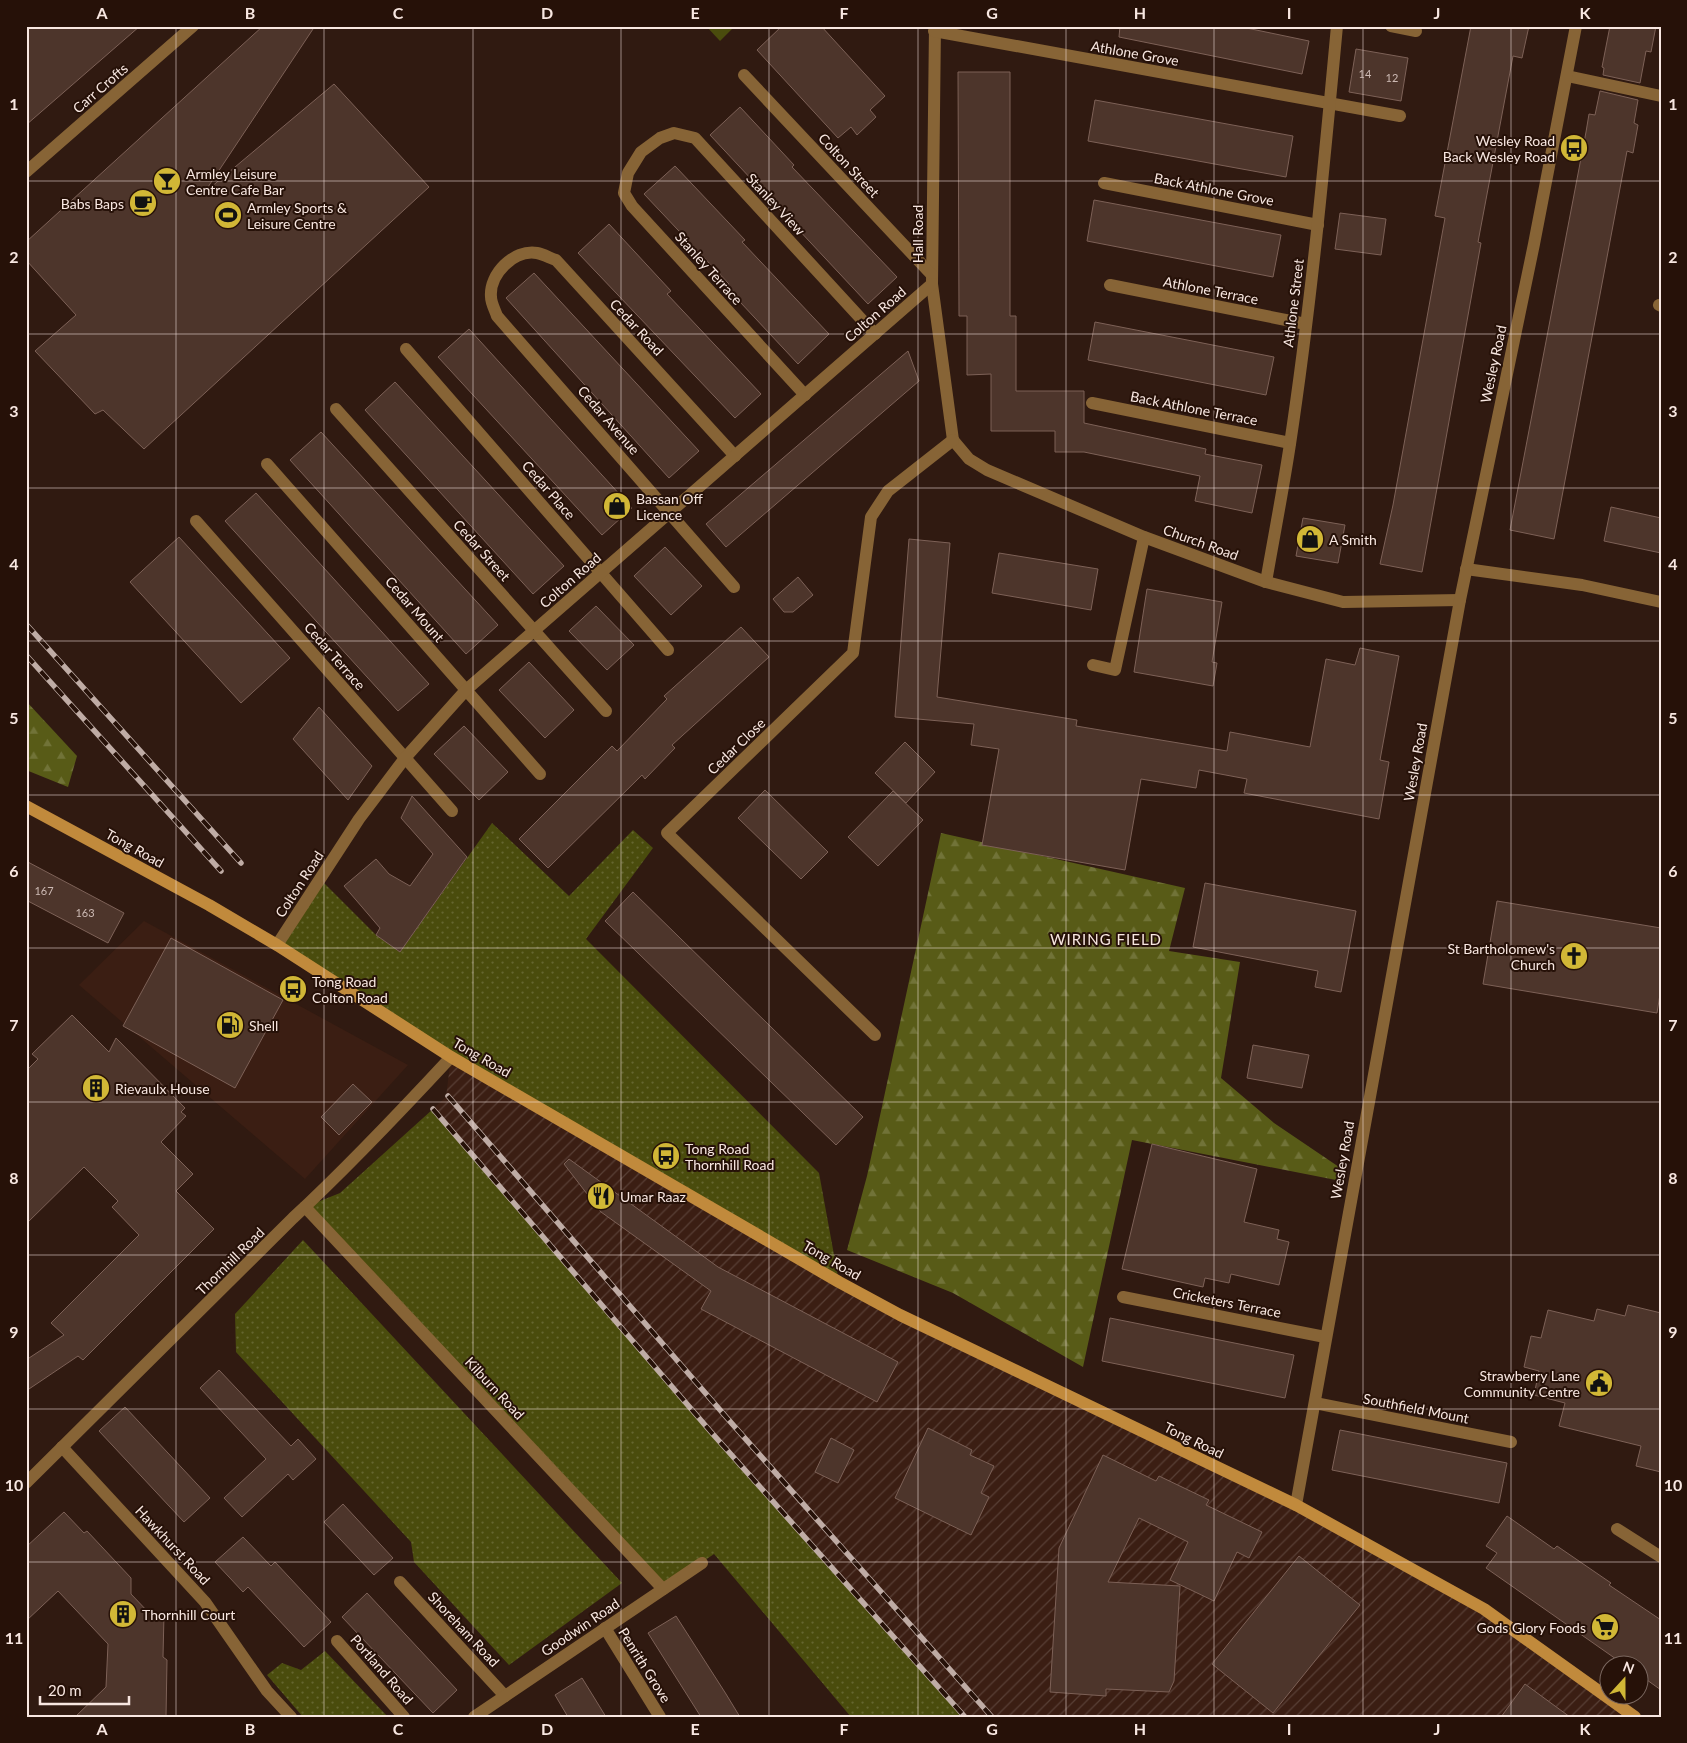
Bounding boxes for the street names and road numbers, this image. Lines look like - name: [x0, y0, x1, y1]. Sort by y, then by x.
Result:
- street label: Athlone Grove: [1090, 37, 1180, 69]
- street label: Carr Crofts: [69, 59, 131, 117]
- street label: Colton Street: [815, 129, 883, 201]
- street label: Stanley View: [743, 169, 809, 239]
- street label: Back Athlone Grove: [1153, 169, 1275, 209]
- street label: Hall Road: [909, 205, 926, 263]
- street label: Stanley Terrace: [672, 228, 746, 308]
- street label: Athlone Street: [1279, 258, 1307, 348]
- street label: Athlone Terrace: [1162, 272, 1260, 308]
- street label: Colton Road: [841, 283, 909, 345]
- street label: Cedar Road: [607, 295, 667, 359]
- street label: Wesley Road: [1476, 324, 1510, 404]
- street label: Cedar Avenue: [574, 382, 644, 458]
- street label: Back Athlone Terrace: [1129, 387, 1259, 429]
- street label: Cedar Place: [519, 457, 579, 523]
- street label: Cedar Street: [450, 516, 514, 584]
- street label: Church Road: [1161, 521, 1241, 563]
- street label: Colton Road: [536, 549, 604, 611]
- street label: Cedar Mount: [382, 573, 448, 645]
- street label: Cedar Terrace: [301, 619, 369, 693]
- street label: Cedar Close: [704, 714, 768, 778]
- street label: Wesley Road: [1400, 722, 1430, 802]
- street label: Tong Road: [103, 825, 167, 871]
- street label: Colton Road: [271, 848, 327, 920]
- street label: Tong Road: [450, 1034, 514, 1080]
- street label: Wesley Road: [1327, 1120, 1357, 1200]
- street label: Thornhill Road: [192, 1223, 268, 1299]
- street label: Tong Road: [800, 1237, 864, 1283]
- street label: Cricketers Terrace: [1171, 1283, 1283, 1321]
- street label: Kilburn Road: [462, 1353, 528, 1423]
- street label: Southfield Mount: [1362, 1389, 1470, 1427]
- street label: Tong Road: [1161, 1418, 1227, 1462]
- street label: Hawkhurst Road: [132, 1502, 214, 1588]
- street label: Shoreham Road: [425, 1588, 503, 1670]
- street label: Goodwin Road: [538, 1595, 622, 1659]
- street label: Penrith Grove: [615, 1624, 675, 1706]
- street label: Portland Road: [347, 1631, 417, 1707]

